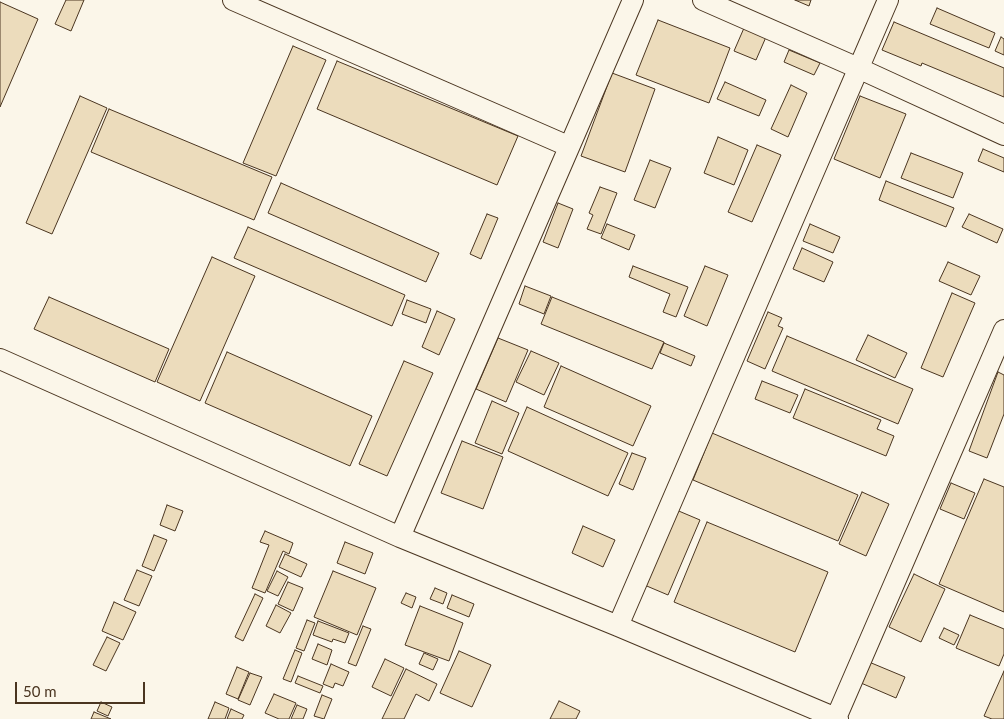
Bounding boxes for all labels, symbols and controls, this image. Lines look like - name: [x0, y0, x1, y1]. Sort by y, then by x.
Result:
- scale bar: [18, 672, 148, 704]
- text: 50 m: [23, 682, 57, 700]

